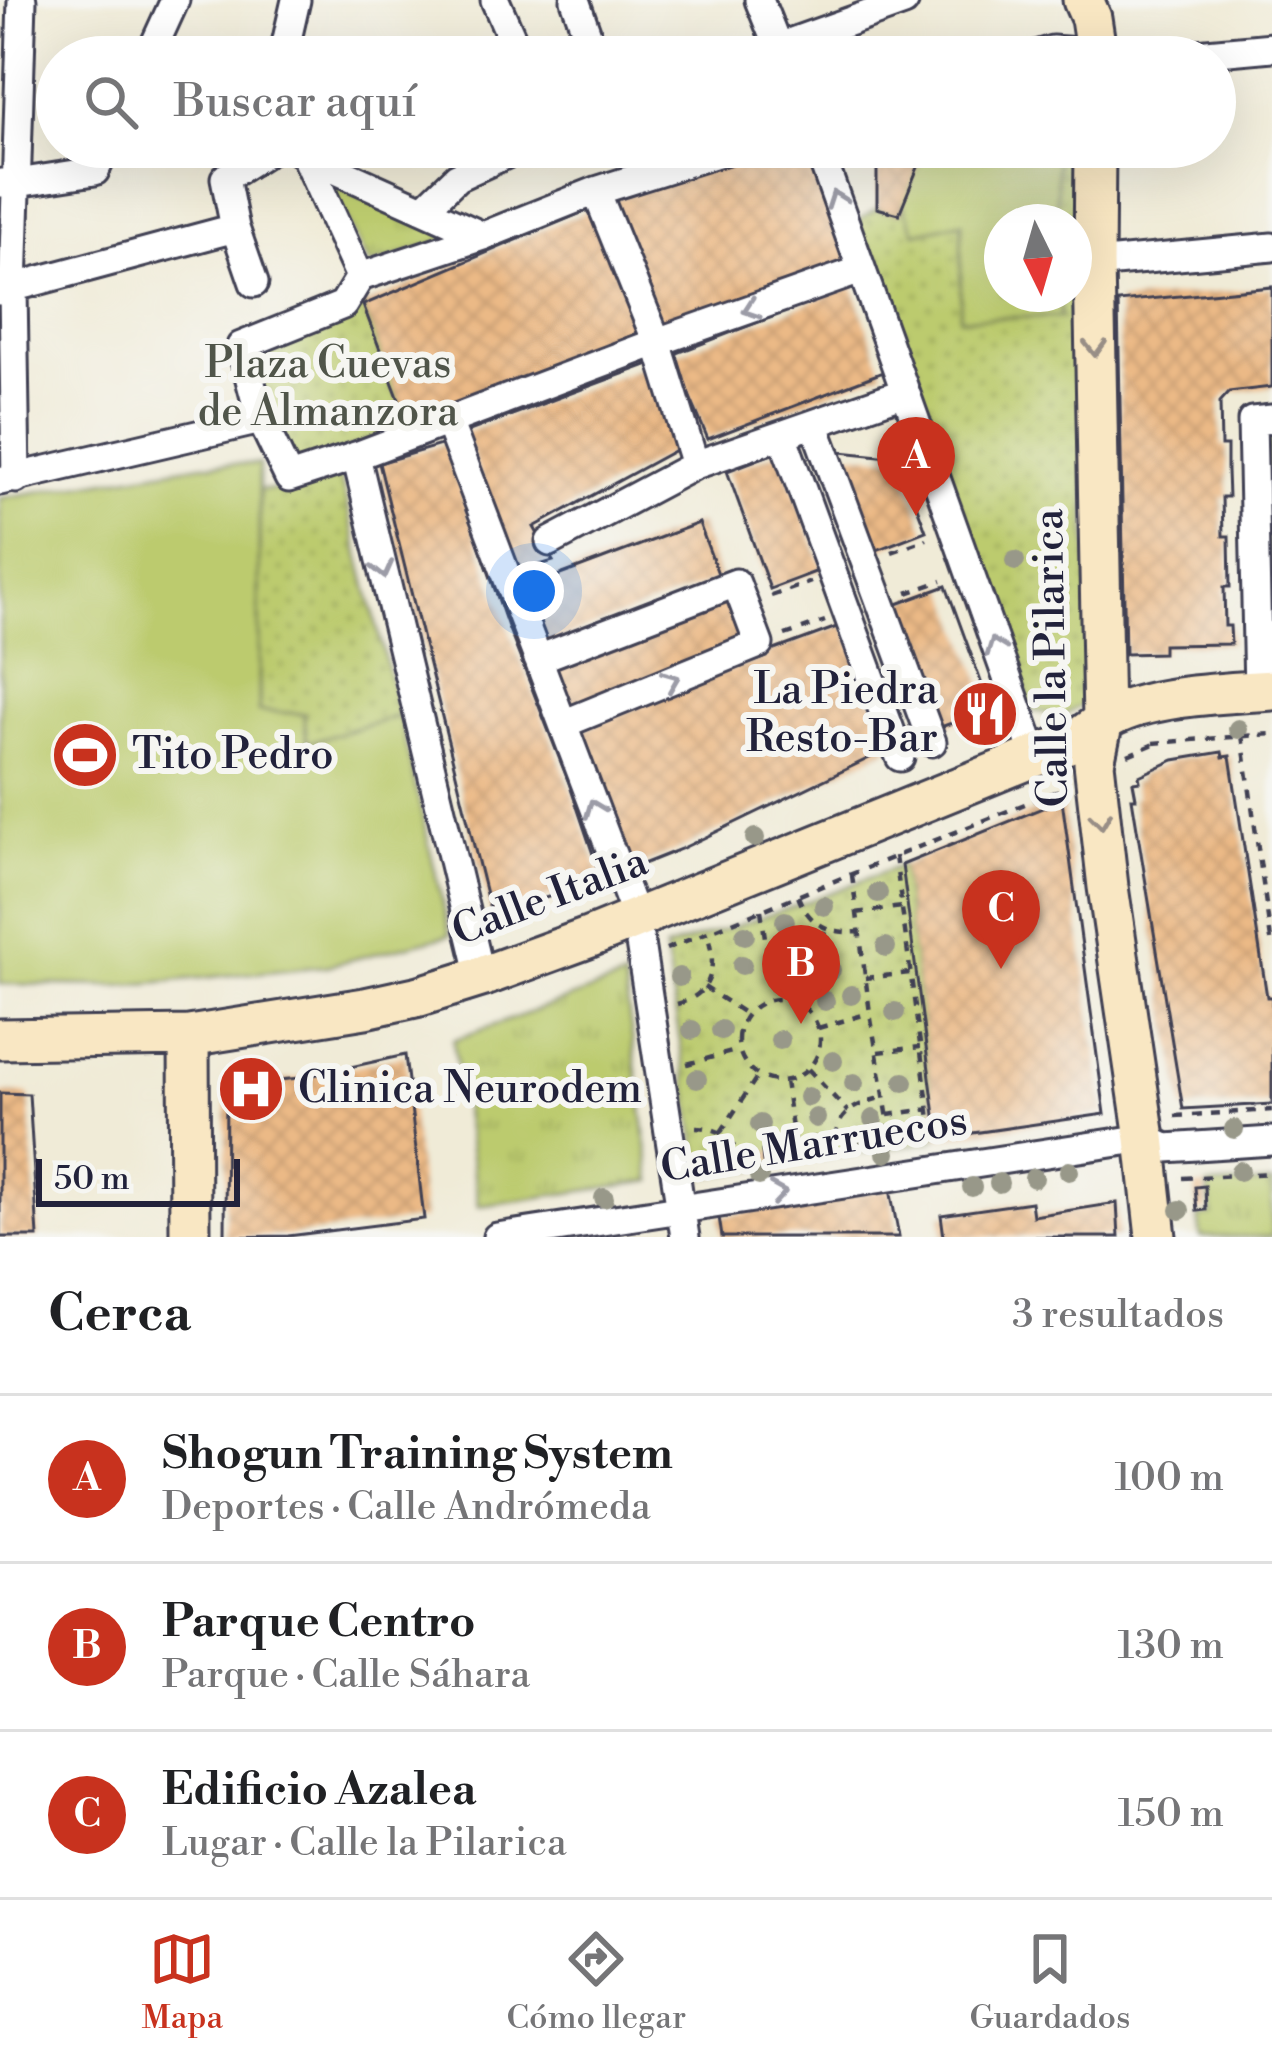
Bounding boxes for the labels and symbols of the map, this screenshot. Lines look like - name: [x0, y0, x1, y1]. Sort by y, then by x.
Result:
- one-way arrow: [826, 190, 850, 211]
- north arrow: [984, 204, 1092, 312]
- one-way arrow: [742, 295, 763, 319]
- park label: Plaza Cuevas de Almanzora: [197, 338, 459, 439]
- one-way arrow: [1082, 339, 1108, 358]
- pin: A: [877, 417, 955, 516]
- street label: Calle la Pilarica: [1023, 507, 1081, 808]
- one-way arrow: [369, 559, 394, 580]
- your location: [504, 561, 564, 621]
- one-way arrow: [985, 636, 1009, 657]
- place label: La Piedra Resto-Bar: [746, 664, 939, 765]
- one-way arrow: [659, 670, 680, 694]
- restaurant icon: La Piedra Resto-Bar: [950, 679, 1020, 749]
- sports icon: Tito Pedro: [50, 720, 120, 790]
- place label: Tito Pedro: [132, 729, 334, 782]
- one-way arrow: [584, 798, 609, 819]
- one-way arrow: [1087, 810, 1113, 830]
- street label: Calle Italia: [445, 835, 656, 958]
- pin: C: [962, 870, 1040, 969]
- pin: B: [762, 925, 840, 1024]
- hospital icon: Clinica Neurodem: [216, 1054, 286, 1124]
- place label: Clinica Neurodem: [298, 1063, 642, 1116]
- street label: Calle Marruecos: [657, 1095, 971, 1195]
- scale bar: [36, 1153, 240, 1206]
- one-way arrow: [768, 1181, 788, 1207]

